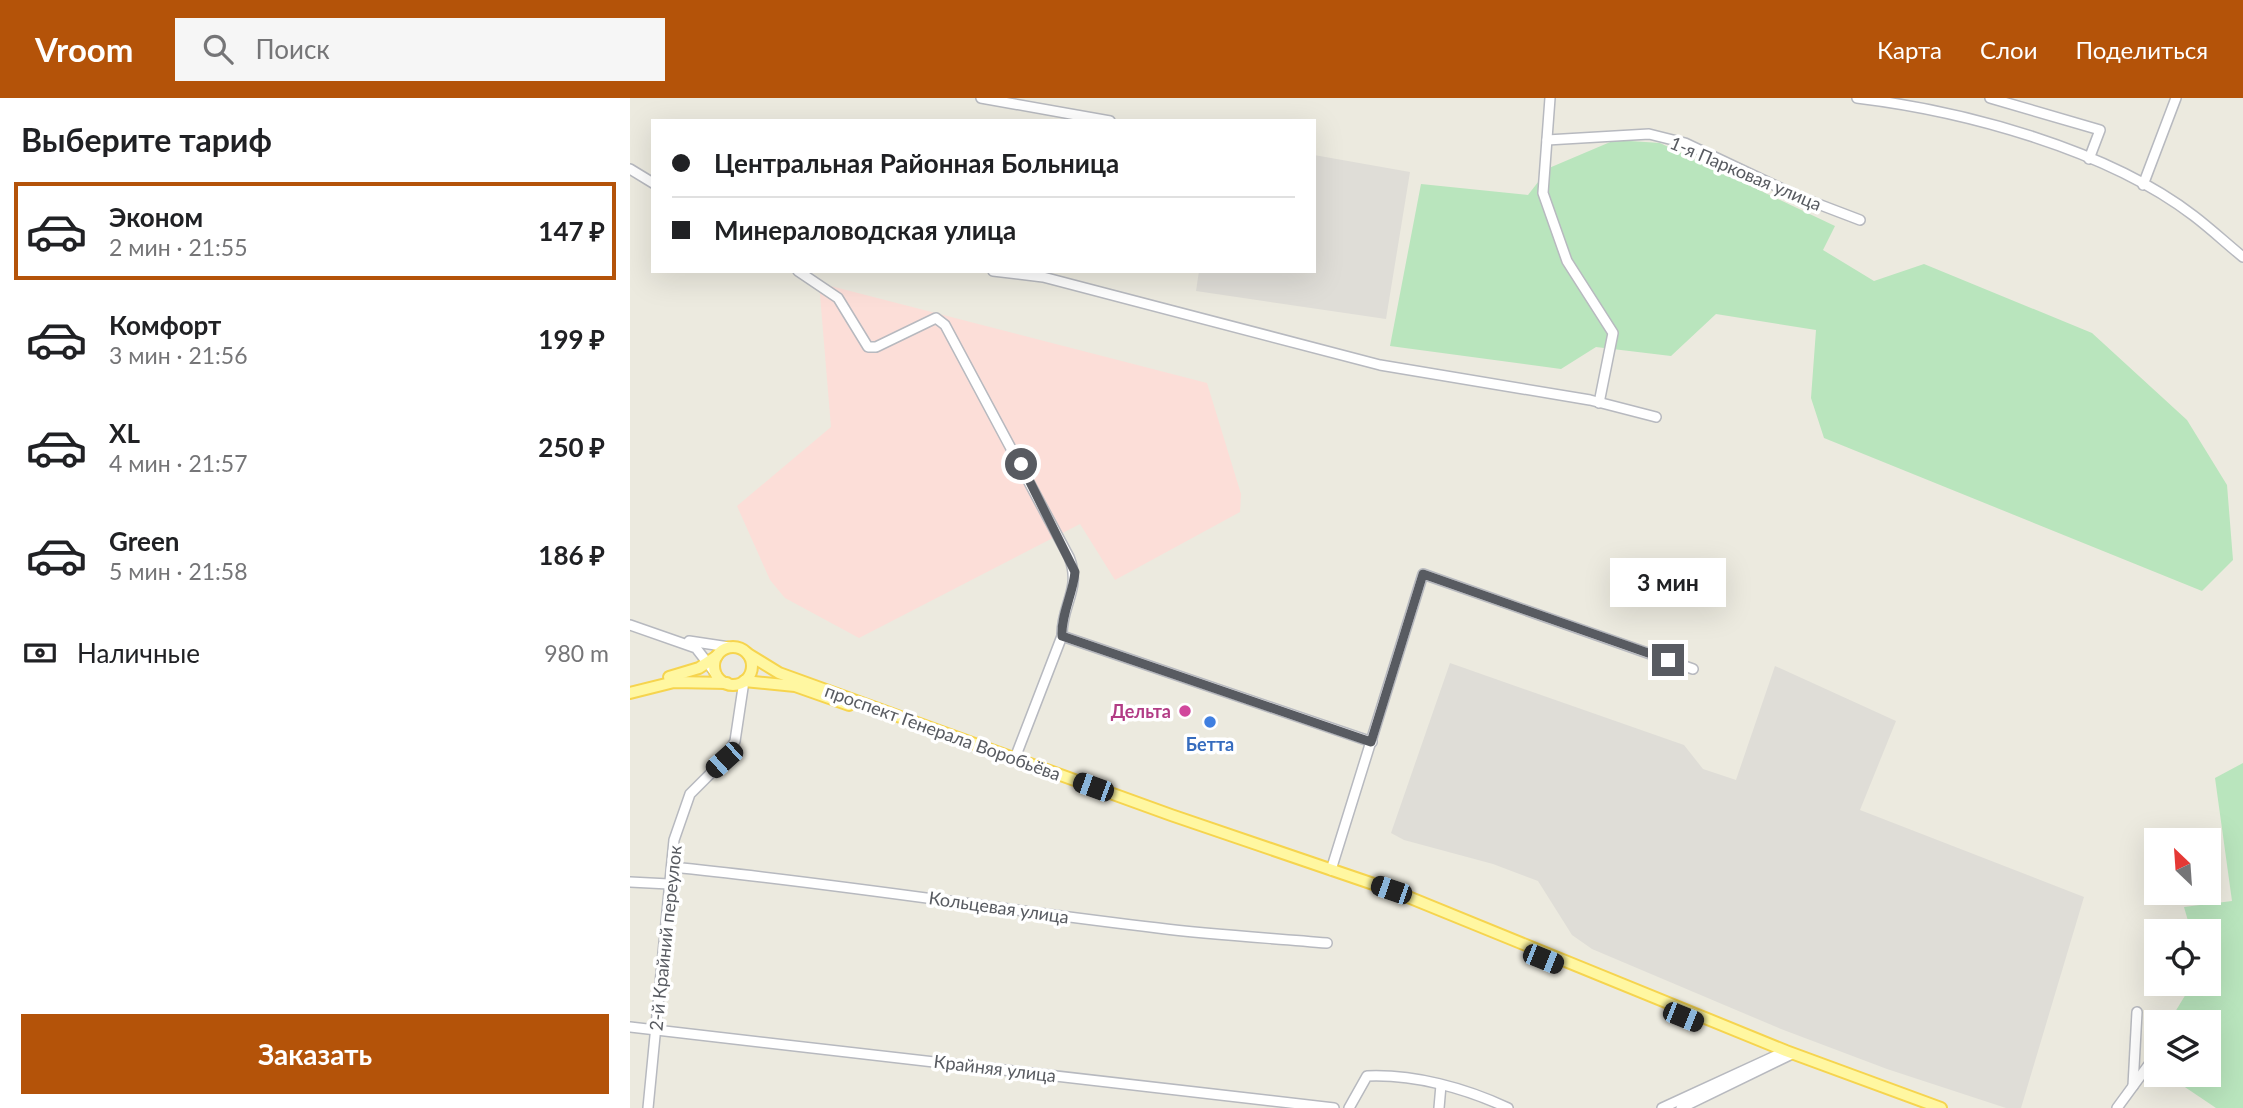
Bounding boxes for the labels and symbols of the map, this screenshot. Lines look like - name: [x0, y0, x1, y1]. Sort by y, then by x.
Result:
- street label: 1-я Парковая улица: [1667, 131, 1825, 215]
- route start: [1005, 448, 1037, 480]
- callout: 3 мин: [1610, 559, 1726, 608]
- route end: [1652, 644, 1684, 676]
- street label: проспект Генерала Воробьёва: [822, 679, 1064, 785]
- place label: Дельта: [1111, 700, 1171, 722]
- marker: Дельта: [1177, 703, 1193, 719]
- marker: Бетта: [1202, 714, 1218, 730]
- place label: Бетта: [1186, 733, 1234, 755]
- car: [702, 738, 747, 782]
- car: [1070, 770, 1117, 804]
- north arrow: [2144, 828, 2221, 905]
- street label: 2-й Крайний переулок: [644, 844, 686, 1032]
- car: [1368, 873, 1415, 907]
- street label: Кольцевая улица: [928, 886, 1070, 928]
- car: [1520, 941, 1567, 977]
- car: [1660, 999, 1707, 1035]
- street label: Крайняя улица: [933, 1050, 1057, 1086]

